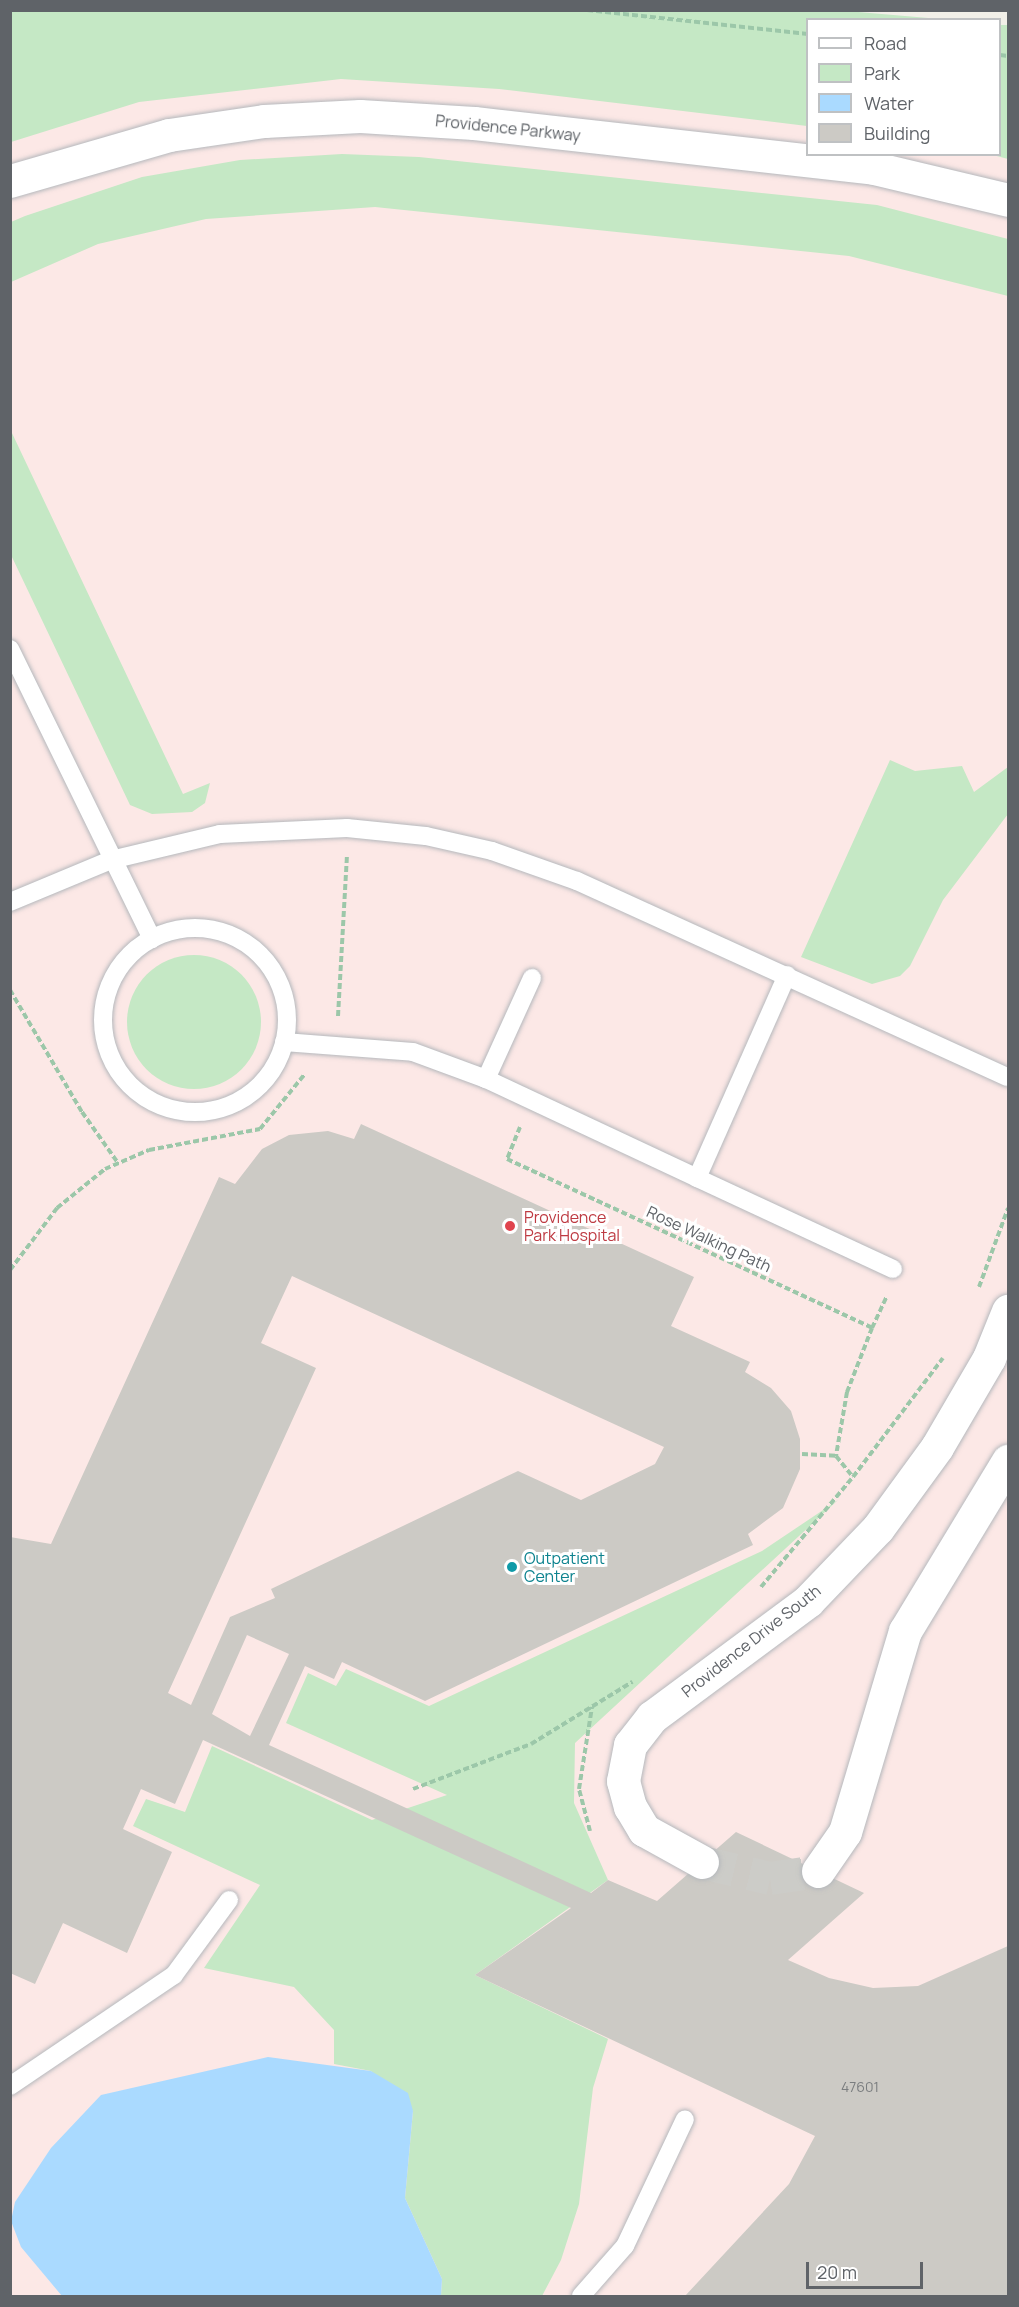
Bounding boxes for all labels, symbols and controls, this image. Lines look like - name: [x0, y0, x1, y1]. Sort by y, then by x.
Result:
- legend: [806, 18, 1001, 156]
- text: Road: [864, 31, 907, 55]
- text: Park: [864, 61, 900, 85]
- text: Water: [864, 91, 914, 115]
- street label: Providence Parkway: [434, 111, 582, 145]
- text: Building: [864, 121, 930, 145]
- street label: Rose Walking Path: [644, 1202, 774, 1276]
- place label: Providence Park Hospital: [524, 1207, 620, 1245]
- marker: Providence Park Hospital: [501, 1217, 519, 1235]
- place label: Outpatient Center: [524, 1548, 605, 1586]
- marker: Outpatient Center: [505, 1560, 519, 1574]
- street label: Providence Drive South: [678, 1581, 824, 1701]
- house number: 47601: [841, 2079, 879, 2095]
- scale bar: [809, 2250, 926, 2288]
- text: 20 m: [817, 2260, 857, 2284]

